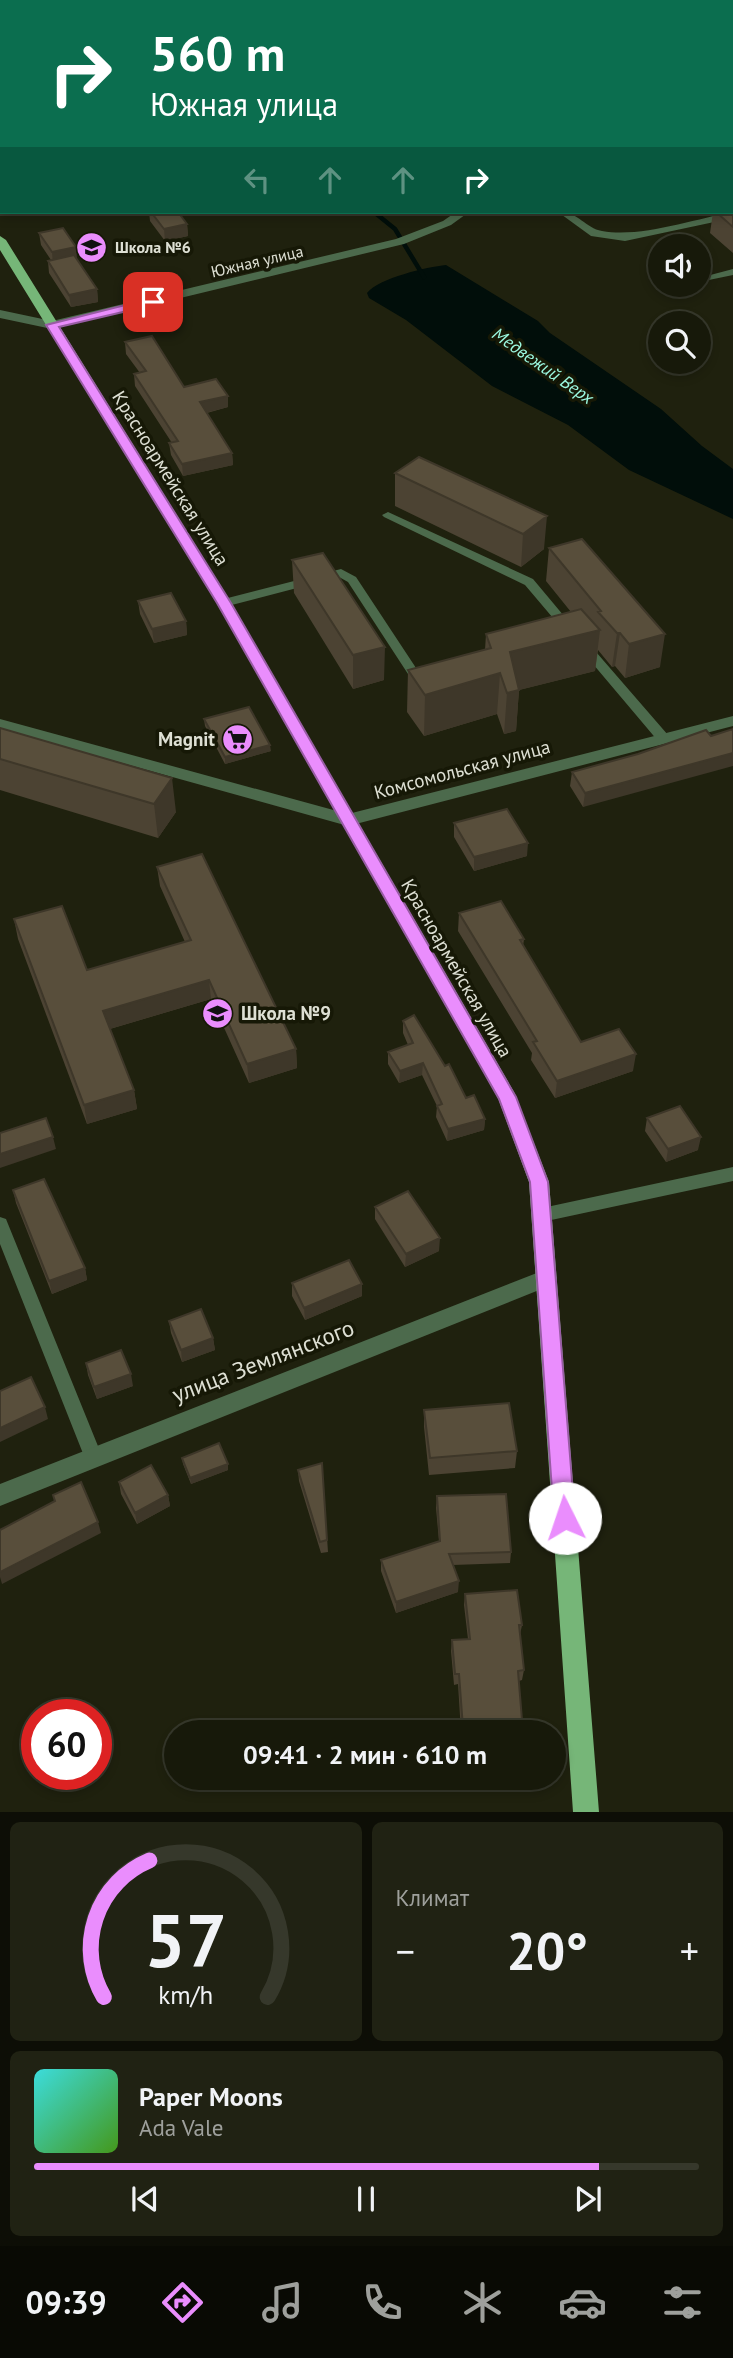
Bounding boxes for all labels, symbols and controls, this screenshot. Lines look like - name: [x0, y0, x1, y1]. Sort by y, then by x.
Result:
- text: 560 m: [150, 21, 285, 85]
- icon: right: [35, 28, 126, 119]
- text: Южная улица: [150, 83, 338, 125]
- icon: left: [238, 161, 276, 199]
- icon: ahead: [311, 161, 349, 199]
- icon: ahead: [384, 161, 422, 199]
- icon: right: [457, 161, 495, 199]
- school or university icon: Школа №6: [75, 230, 109, 264]
- map controls: [648, 234, 711, 374]
- button: sound: [648, 234, 711, 297]
- place label: Школа №6: [115, 237, 191, 257]
- street label: Южная улица: [209, 241, 305, 281]
- pin: [123, 272, 183, 332]
- icon: arrive: [134, 283, 172, 321]
- button: search: [648, 311, 711, 374]
- water label: Медвежий Верх: [488, 322, 600, 410]
- street label: Красноармейская улица: [107, 386, 235, 570]
- supermarket icon: Magnit: [221, 722, 255, 756]
- place label: Magnit: [158, 727, 215, 751]
- street label: Комсомольская улица: [371, 734, 553, 804]
- street label: Красноармейская улица: [396, 875, 518, 1061]
- school or university icon: Школа №9: [201, 996, 235, 1030]
- place label: Школа №9: [241, 1001, 331, 1025]
- street label: улица Землянского: [168, 1313, 358, 1409]
- position arrow: [528, 1481, 602, 1555]
- speed limit sign: 60: [21, 1699, 112, 1790]
- text: 09:41 · 2 мин · 610 m: [243, 1738, 487, 1771]
- text: Климат: [396, 1883, 469, 1912]
- text: 57: [144, 1894, 227, 1988]
- text: 20°: [506, 1917, 588, 1984]
- text: −: [396, 1926, 415, 1975]
- text: +: [680, 1926, 699, 1975]
- text: km/h: [158, 1979, 213, 2011]
- text: Paper Moons: [139, 2080, 283, 2113]
- text: Ada Vale: [139, 2113, 223, 2142]
- icon: previous: [126, 2180, 164, 2218]
- icon: pause: [347, 2180, 385, 2218]
- icon: next: [569, 2180, 607, 2218]
- icon: directions: [158, 2278, 207, 2327]
- icon: music: [258, 2278, 307, 2327]
- icon: phone: [358, 2278, 407, 2327]
- icon: climate: [458, 2278, 507, 2327]
- icon: car: [558, 2278, 607, 2327]
- icon: filters: [658, 2278, 707, 2327]
- text: 09:39: [26, 2281, 107, 2323]

